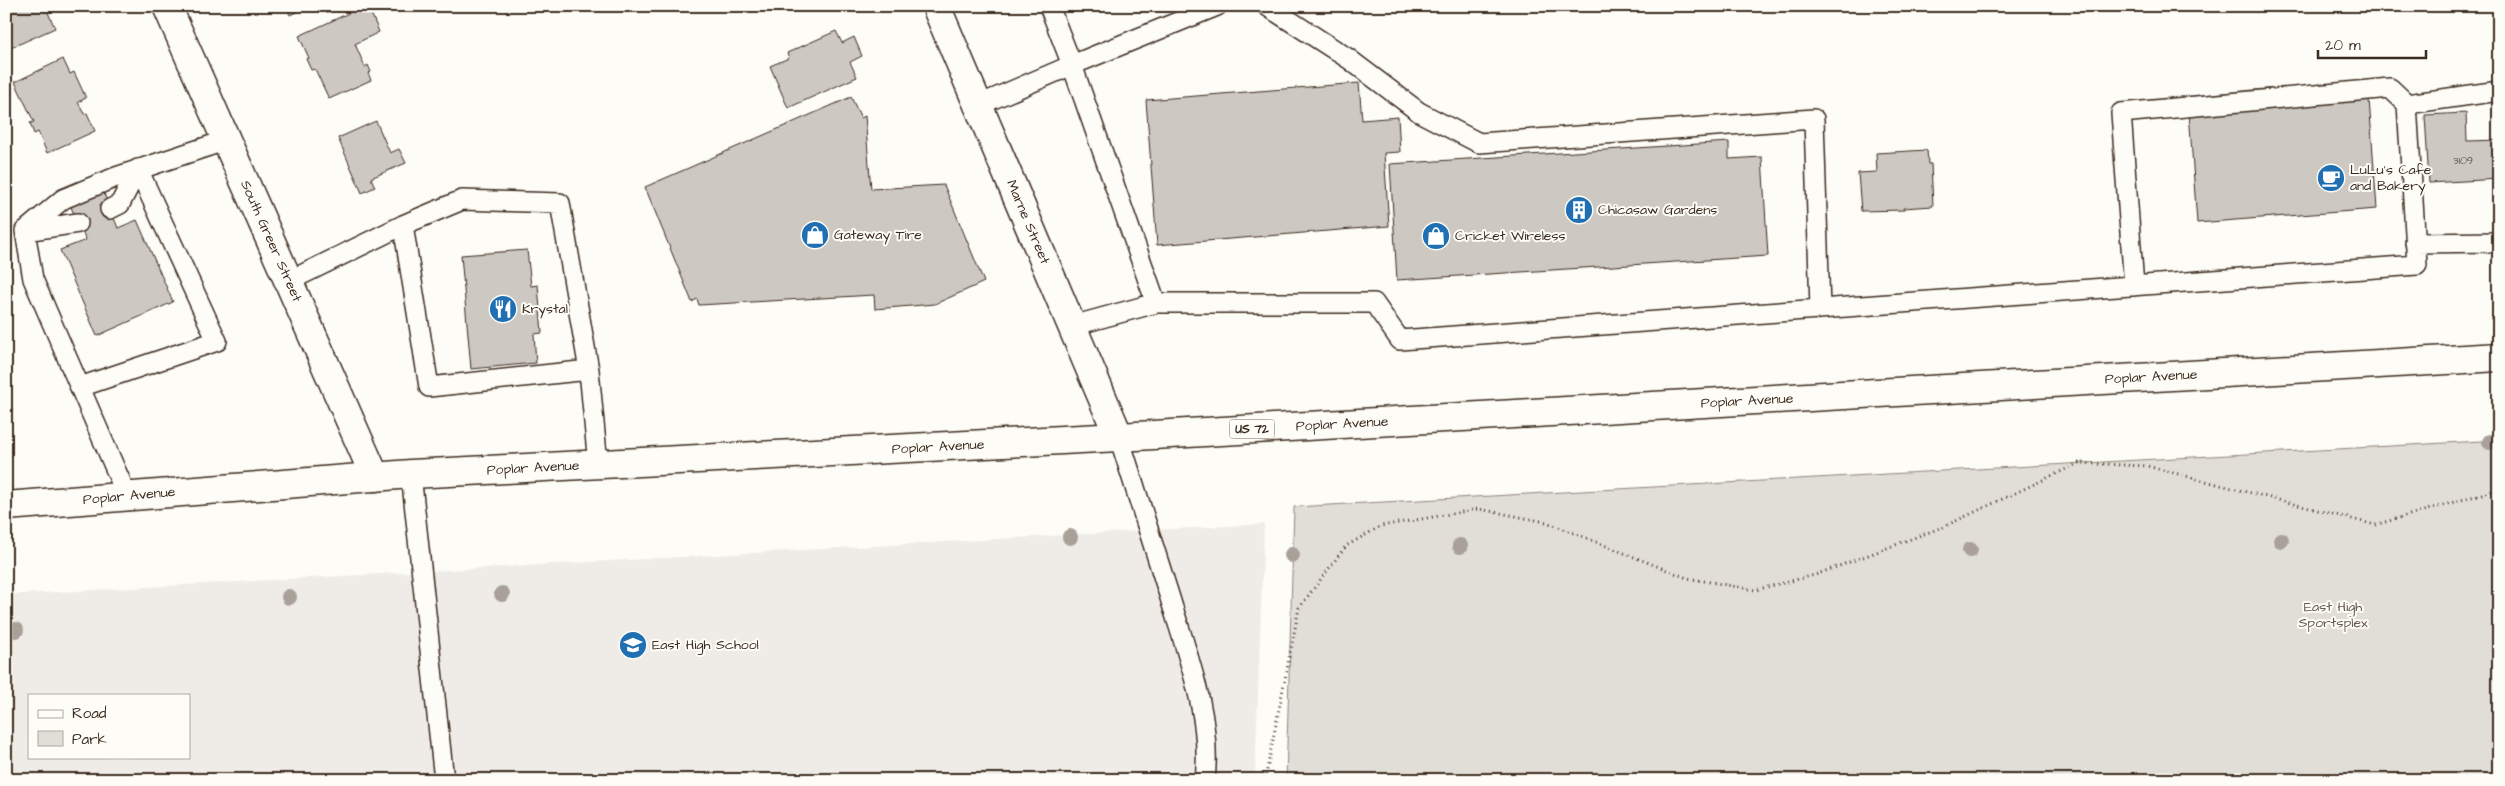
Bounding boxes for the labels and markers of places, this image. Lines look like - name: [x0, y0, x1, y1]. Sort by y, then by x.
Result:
- place label: LuLu's Cafe and Bakery: [2350, 160, 2432, 196]
- cafe icon: LuLu's Cafe and Bakery: [2316, 163, 2346, 193]
- building icon: Chicasaw Gardens: [1564, 195, 1594, 225]
- place label: Chicasaw Gardens: [1598, 200, 1717, 220]
- shop icon: Gateway Tire: [800, 220, 830, 250]
- shop icon: Cricket Wireless: [1421, 221, 1451, 251]
- place label: Gateway Tire: [834, 225, 922, 245]
- place label: Cricket Wireless: [1455, 226, 1565, 246]
- restaurant icon: Krystal: [488, 294, 518, 324]
- place label: Krystal: [522, 299, 568, 319]
- school or university icon: East High School: [618, 630, 648, 660]
- place label: East High School: [652, 635, 759, 655]

